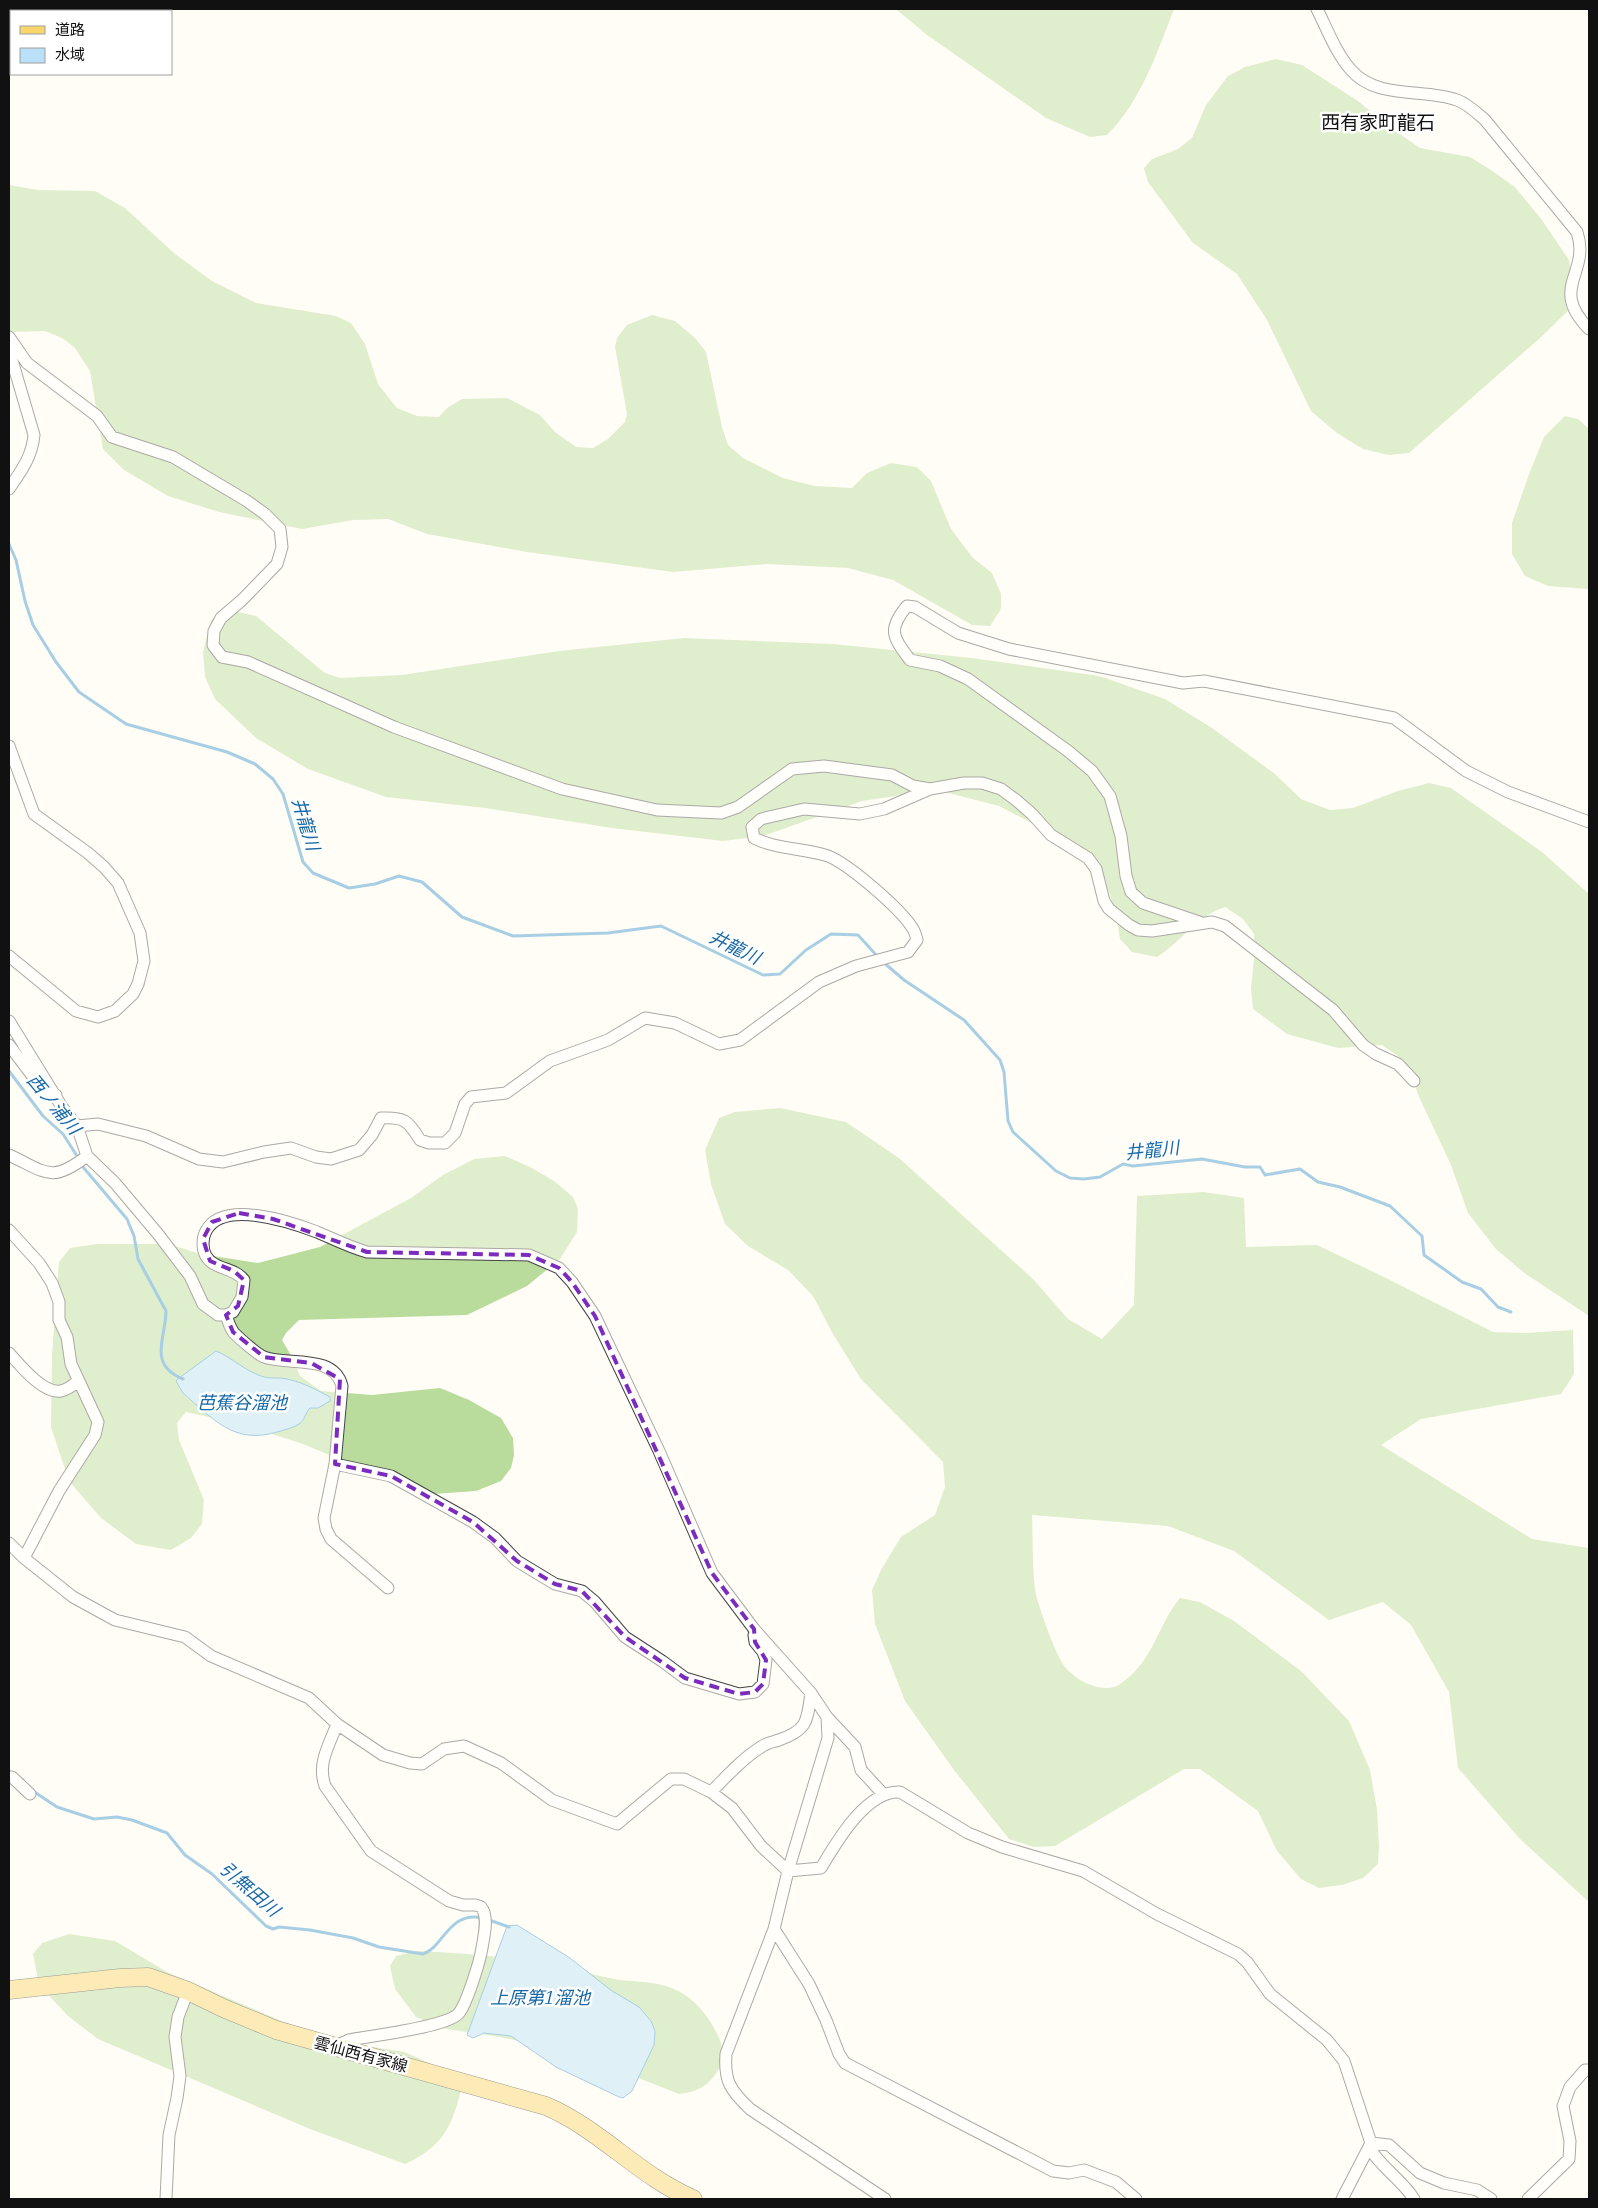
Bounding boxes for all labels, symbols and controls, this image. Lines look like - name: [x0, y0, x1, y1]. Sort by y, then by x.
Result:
- legend: [10, 10, 172, 75]
- text: 道路: [55, 20, 85, 39]
- text: 水域: [55, 45, 85, 64]
- district label: 西有家町龍石: [1321, 110, 1435, 134]
- water label: 井龍川: [287, 795, 325, 855]
- water label: 井龍川: [706, 925, 766, 970]
- water label: 西ノ浦川: [22, 1069, 87, 1141]
- water label: 井龍川: [1124, 1136, 1182, 1164]
- water label: 芭蕉谷溜池: [197, 1391, 289, 1414]
- water label: 引無田川: [215, 1857, 286, 1923]
- water label: 上原第1溜池: [490, 1986, 592, 2009]
- street label: 雲仙西有家線: [312, 2032, 410, 2076]

